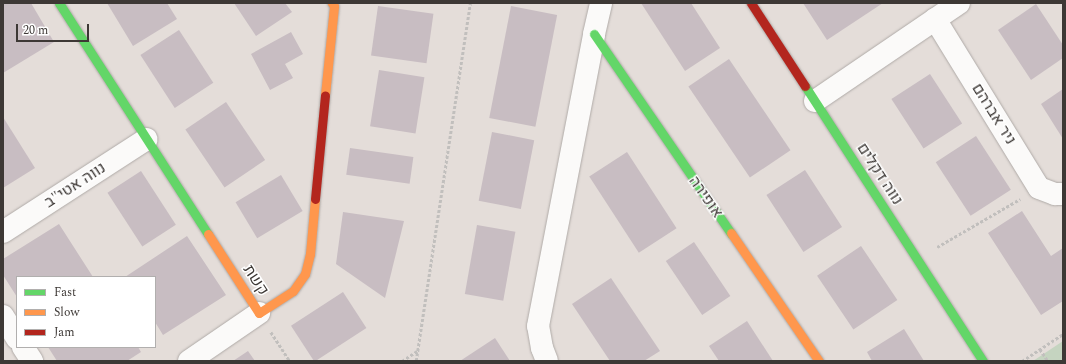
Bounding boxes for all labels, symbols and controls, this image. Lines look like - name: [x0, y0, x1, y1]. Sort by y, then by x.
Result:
- scale bar: [18, 16, 91, 42]
- text: 20 m: [23, 21, 48, 40]
- street label: ניר אברהם: [968, 80, 1020, 148]
- street label: נווה דקלים: [853, 139, 907, 209]
- street label: נווה אטי"ב: [41, 158, 109, 212]
- street label: אופירה: [685, 172, 727, 222]
- street label: קשת: [239, 261, 273, 299]
- legend: [16, 276, 156, 348]
- text: Fast: [54, 283, 76, 302]
- text: Slow: [54, 303, 79, 322]
- text: Jam: [54, 323, 75, 342]

